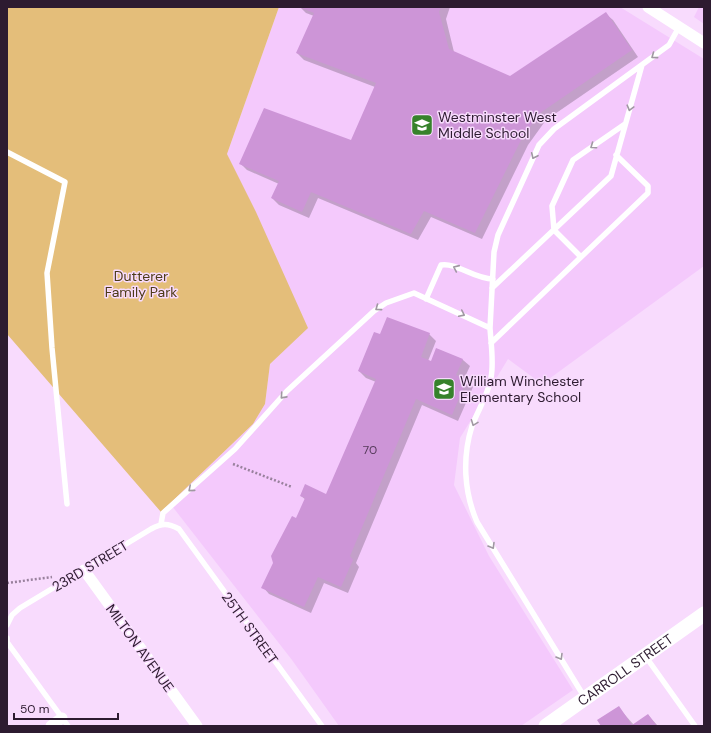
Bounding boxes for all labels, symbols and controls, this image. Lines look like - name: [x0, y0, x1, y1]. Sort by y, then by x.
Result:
- one-way arrow: [652, 51, 659, 58]
- one-way arrow: [626, 104, 635, 111]
- place label: Westminster West Middle School: [438, 108, 557, 142]
- school or university icon: Westminster West Middle School: [409, 112, 435, 138]
- one-way arrow: [591, 141, 598, 148]
- one-way arrow: [531, 151, 539, 159]
- one-way arrow: [453, 264, 460, 272]
- park label: Dutterer Family Park: [105, 267, 177, 301]
- one-way arrow: [375, 303, 382, 311]
- one-way arrow: [457, 309, 465, 317]
- place label: William Winchester Elementary School: [460, 372, 584, 406]
- school or university icon: William Winchester Elementary School: [431, 376, 457, 402]
- one-way arrow: [280, 392, 287, 399]
- one-way arrow: [471, 420, 479, 427]
- house number: 70: [363, 442, 377, 458]
- one-way arrow: [188, 484, 196, 491]
- street label: 23RD STREET: [49, 536, 131, 596]
- one-way arrow: [487, 542, 495, 549]
- street label: 25TH STREET: [218, 588, 282, 668]
- street label: MILTON AVENUE: [102, 600, 178, 696]
- street label: CARROLL STREET: [574, 630, 677, 710]
- one-way arrow: [555, 653, 562, 660]
- scale bar: [14, 695, 118, 721]
- text: 50 m: [20, 701, 49, 717]

